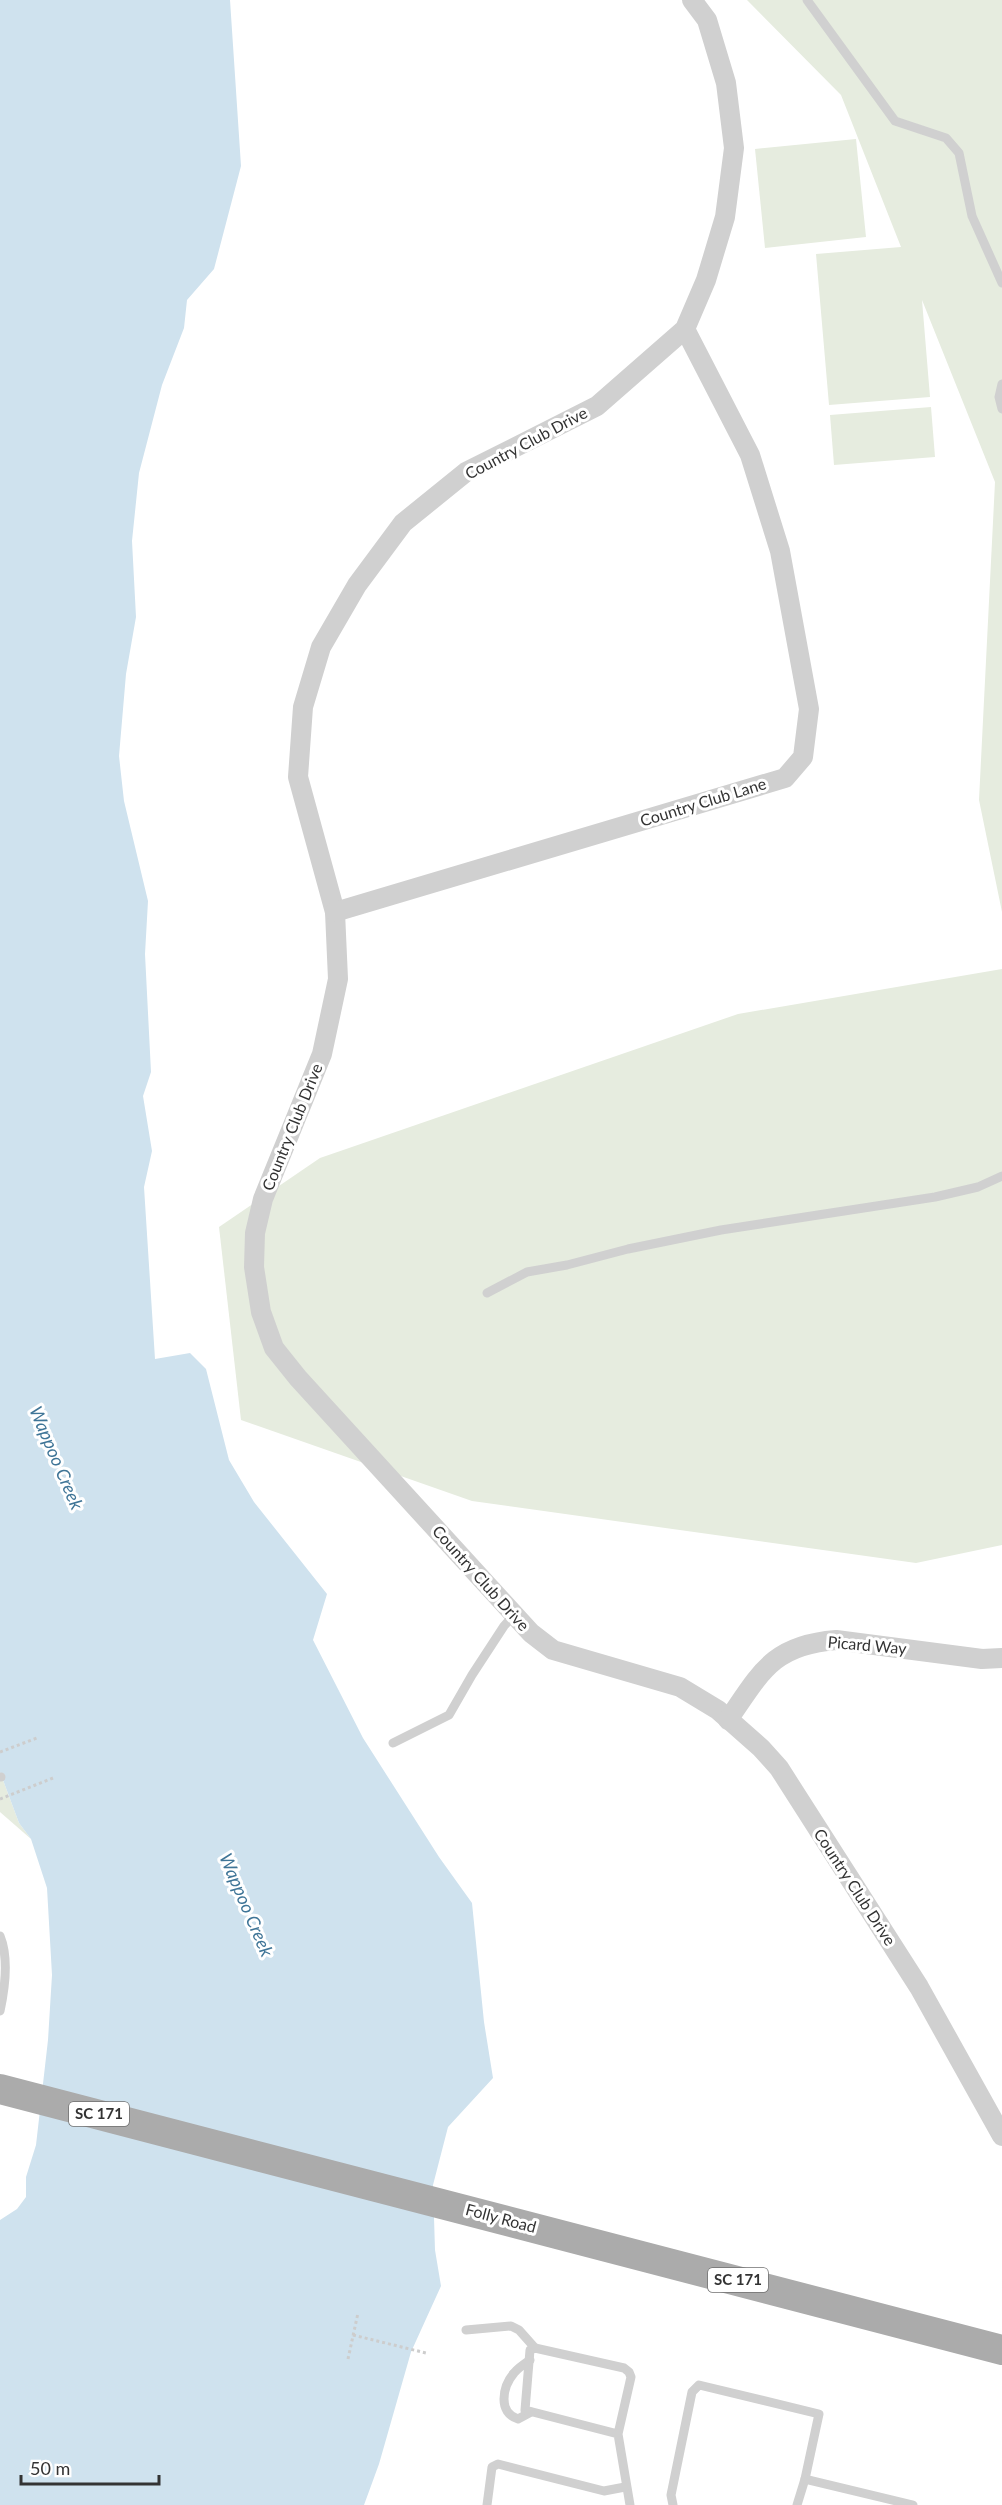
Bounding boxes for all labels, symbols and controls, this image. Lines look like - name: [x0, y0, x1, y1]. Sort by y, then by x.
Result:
- street label: Country Club Drive: [462, 402, 590, 483]
- street label: Country Club Lane: [638, 773, 768, 830]
- street label: Country Club Drive: [257, 1060, 326, 1193]
- water label: Wappoo Creek: [25, 1403, 89, 1513]
- street label: Country Club Drive: [429, 1521, 534, 1634]
- street label: Picard Way: [827, 1632, 908, 1657]
- street label: Country Club Drive: [811, 1825, 900, 1949]
- water label: Wappoo Creek: [215, 1850, 279, 1960]
- road number: SC 171: [69, 2102, 129, 2126]
- street label: Folly Road: [464, 2199, 539, 2236]
- road number: SC 171: [708, 2268, 768, 2292]
- scale bar: [21, 2448, 159, 2486]
- text: 50 m: [30, 2457, 70, 2479]

